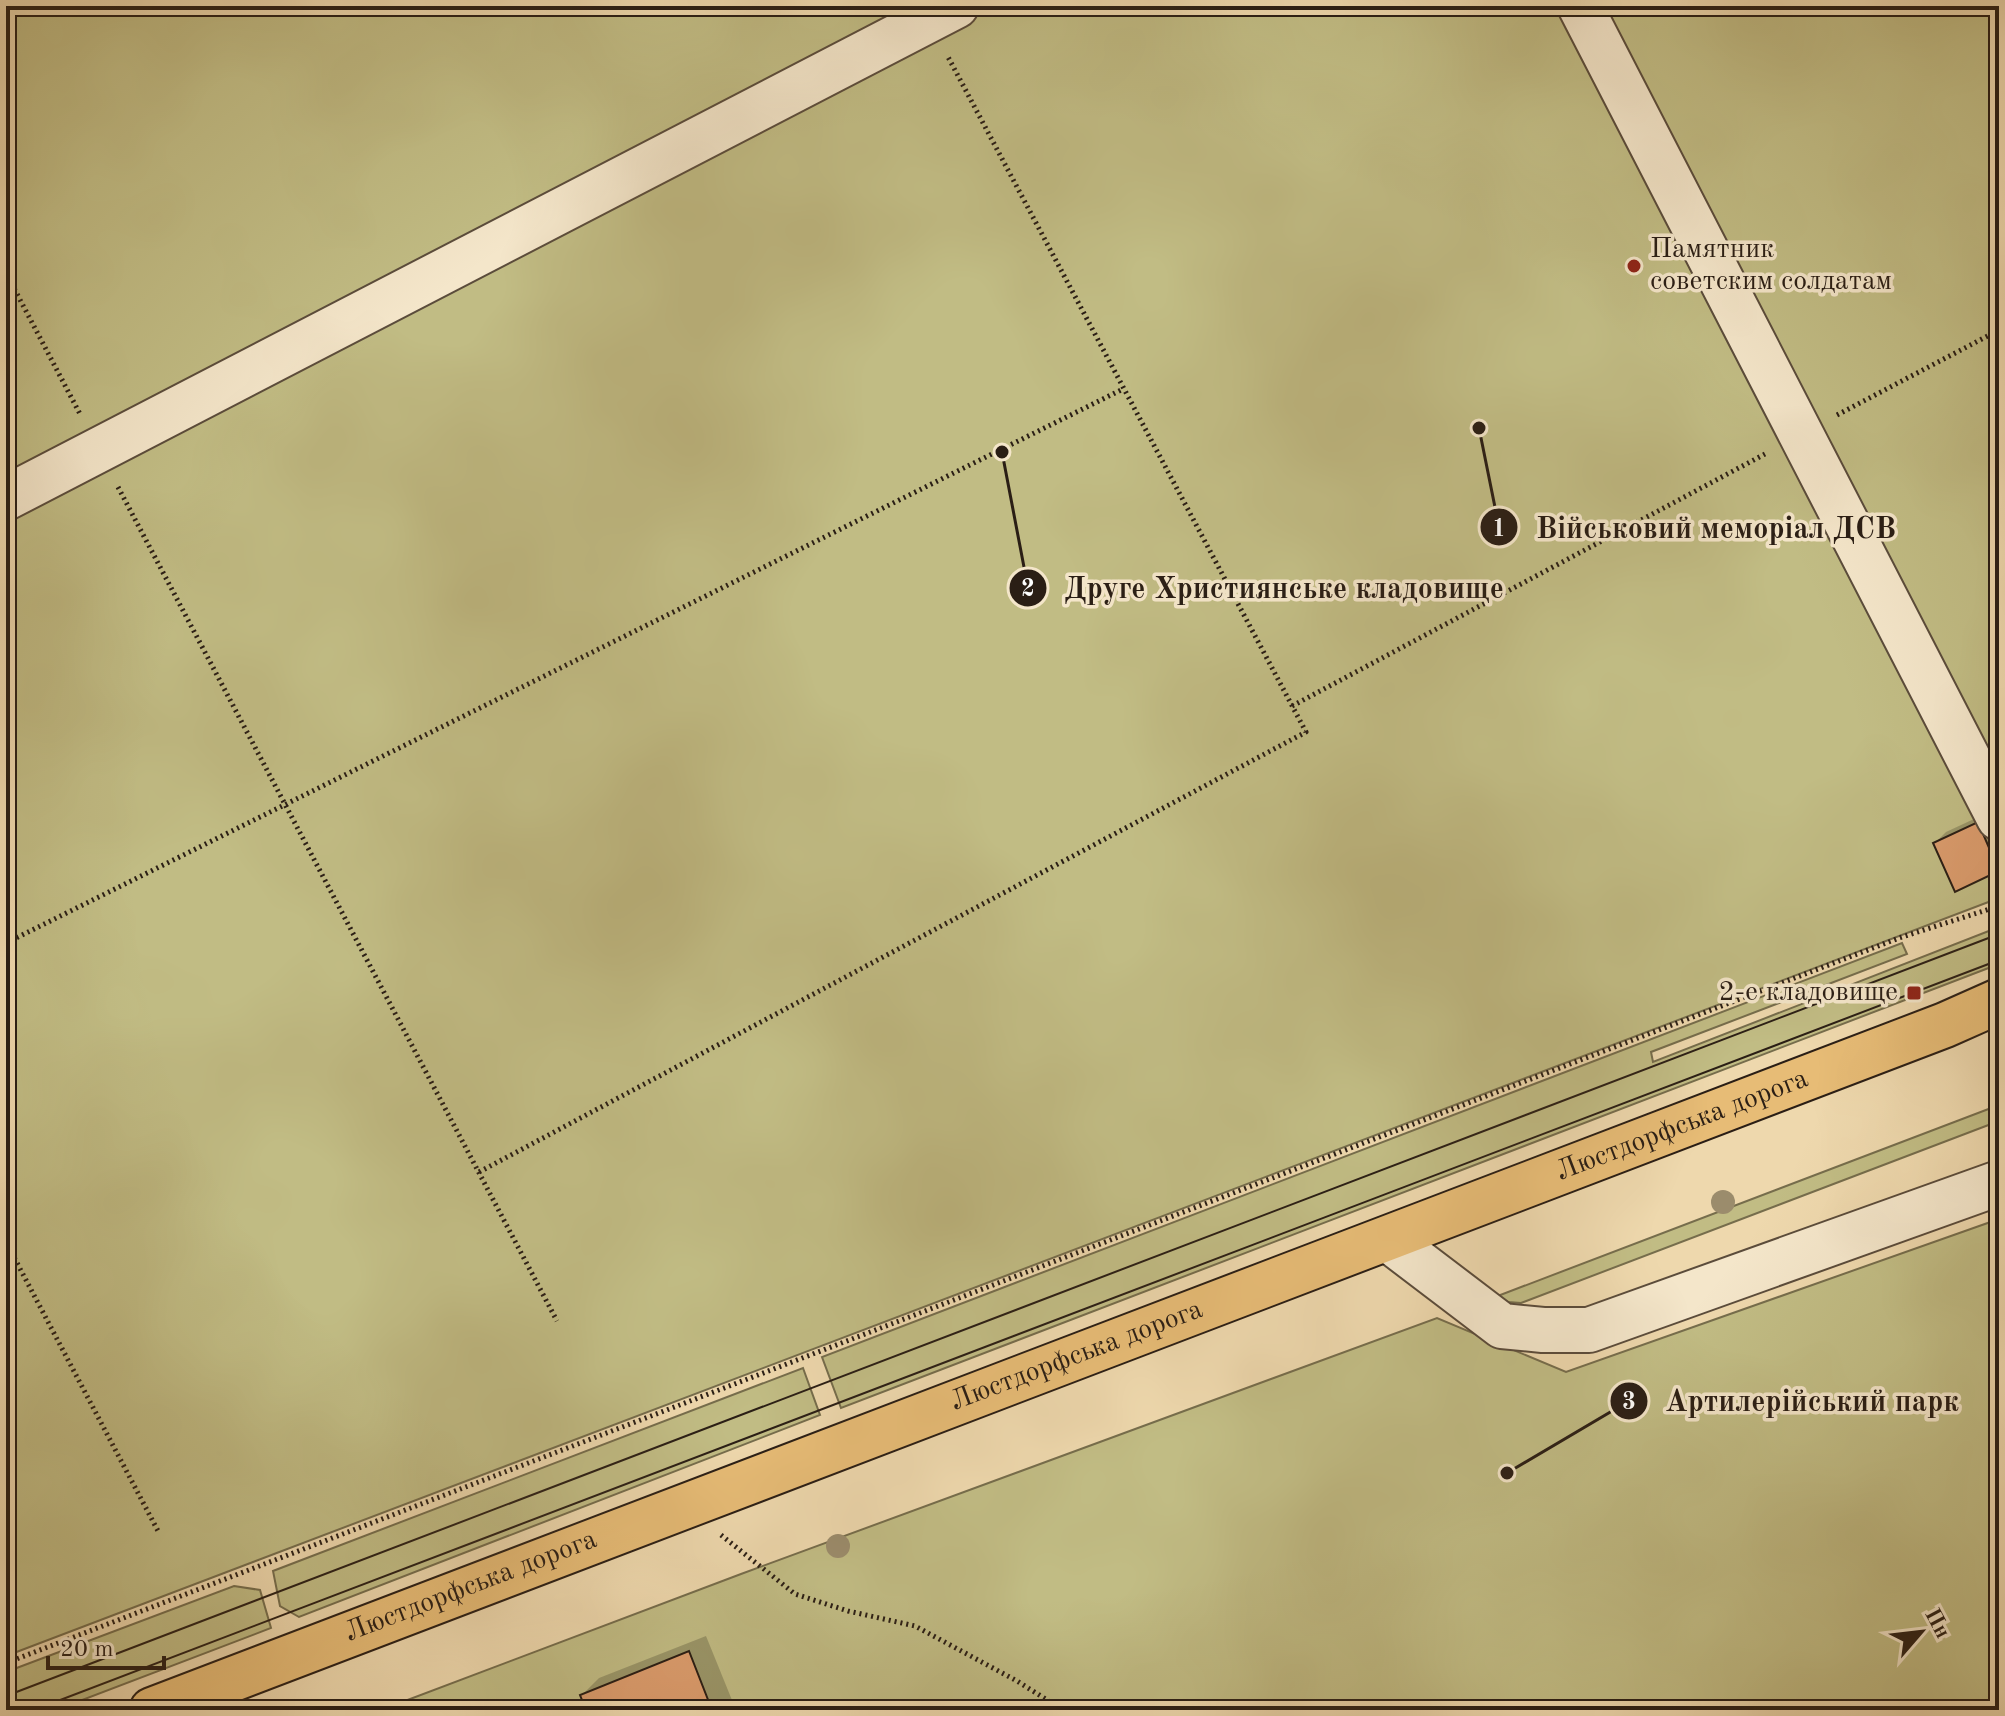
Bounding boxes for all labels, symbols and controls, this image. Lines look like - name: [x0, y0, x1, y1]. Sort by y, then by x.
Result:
- place label: Памятник советским солдатам: [1650, 236, 1892, 296]
- marker: Памятник советским солдатам: [1625, 257, 1643, 275]
- callout: Військовий меморіал ДСВ: [1479, 500, 1912, 554]
- text: Військовий меморіал ДСВ: [1536, 515, 1896, 545]
- text: 1: [1492, 518, 1506, 542]
- callout: Друге Християнське кладовище: [1008, 561, 1519, 615]
- text: Друге Християнське кладовище: [1064, 575, 1504, 605]
- text: 2: [1021, 578, 1035, 602]
- place label: 2-е кладовище: [1718, 979, 1898, 1007]
- marker: 2-е кладовище: [1905, 984, 1923, 1002]
- street label: Люстдорфська дорога: [1553, 1065, 1812, 1187]
- street label: Люстдорфська дорога: [947, 1296, 1207, 1417]
- callout: Артилерійський парк: [1609, 1374, 1975, 1428]
- text: Артилерійський парк: [1665, 1388, 1959, 1418]
- text: 3: [1622, 1391, 1636, 1415]
- street label: Люстдорфська дорога: [341, 1526, 601, 1648]
- north arrow: [1881, 1592, 1961, 1672]
- text: Пн: [1920, 1605, 1954, 1642]
- scale bar: [48, 1620, 164, 1670]
- text: 20 m: [60, 1638, 114, 1662]

